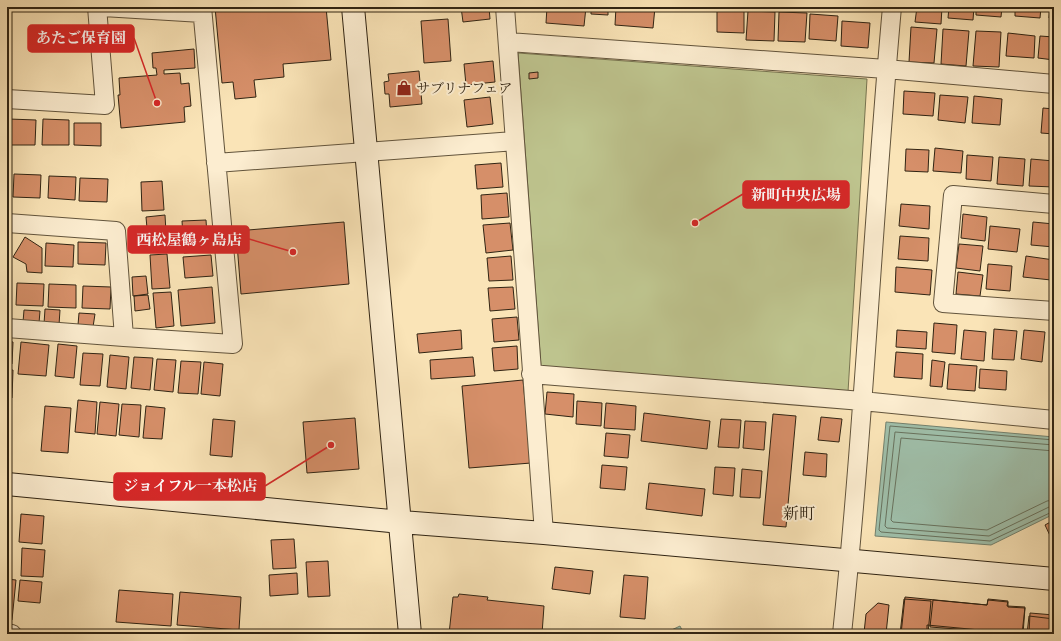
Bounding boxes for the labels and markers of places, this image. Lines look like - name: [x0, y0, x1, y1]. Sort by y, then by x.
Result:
- callout: あたご保育園: [28, 25, 134, 52]
- place label: サブリナフェア: [416, 78, 512, 98]
- shop icon: サブリナフェア: [395, 79, 413, 97]
- callout: 新町中央広場: [743, 181, 849, 208]
- callout: 西松屋鶴ヶ島店: [128, 226, 249, 253]
- callout: ジョイフル一本松店: [114, 473, 265, 500]

